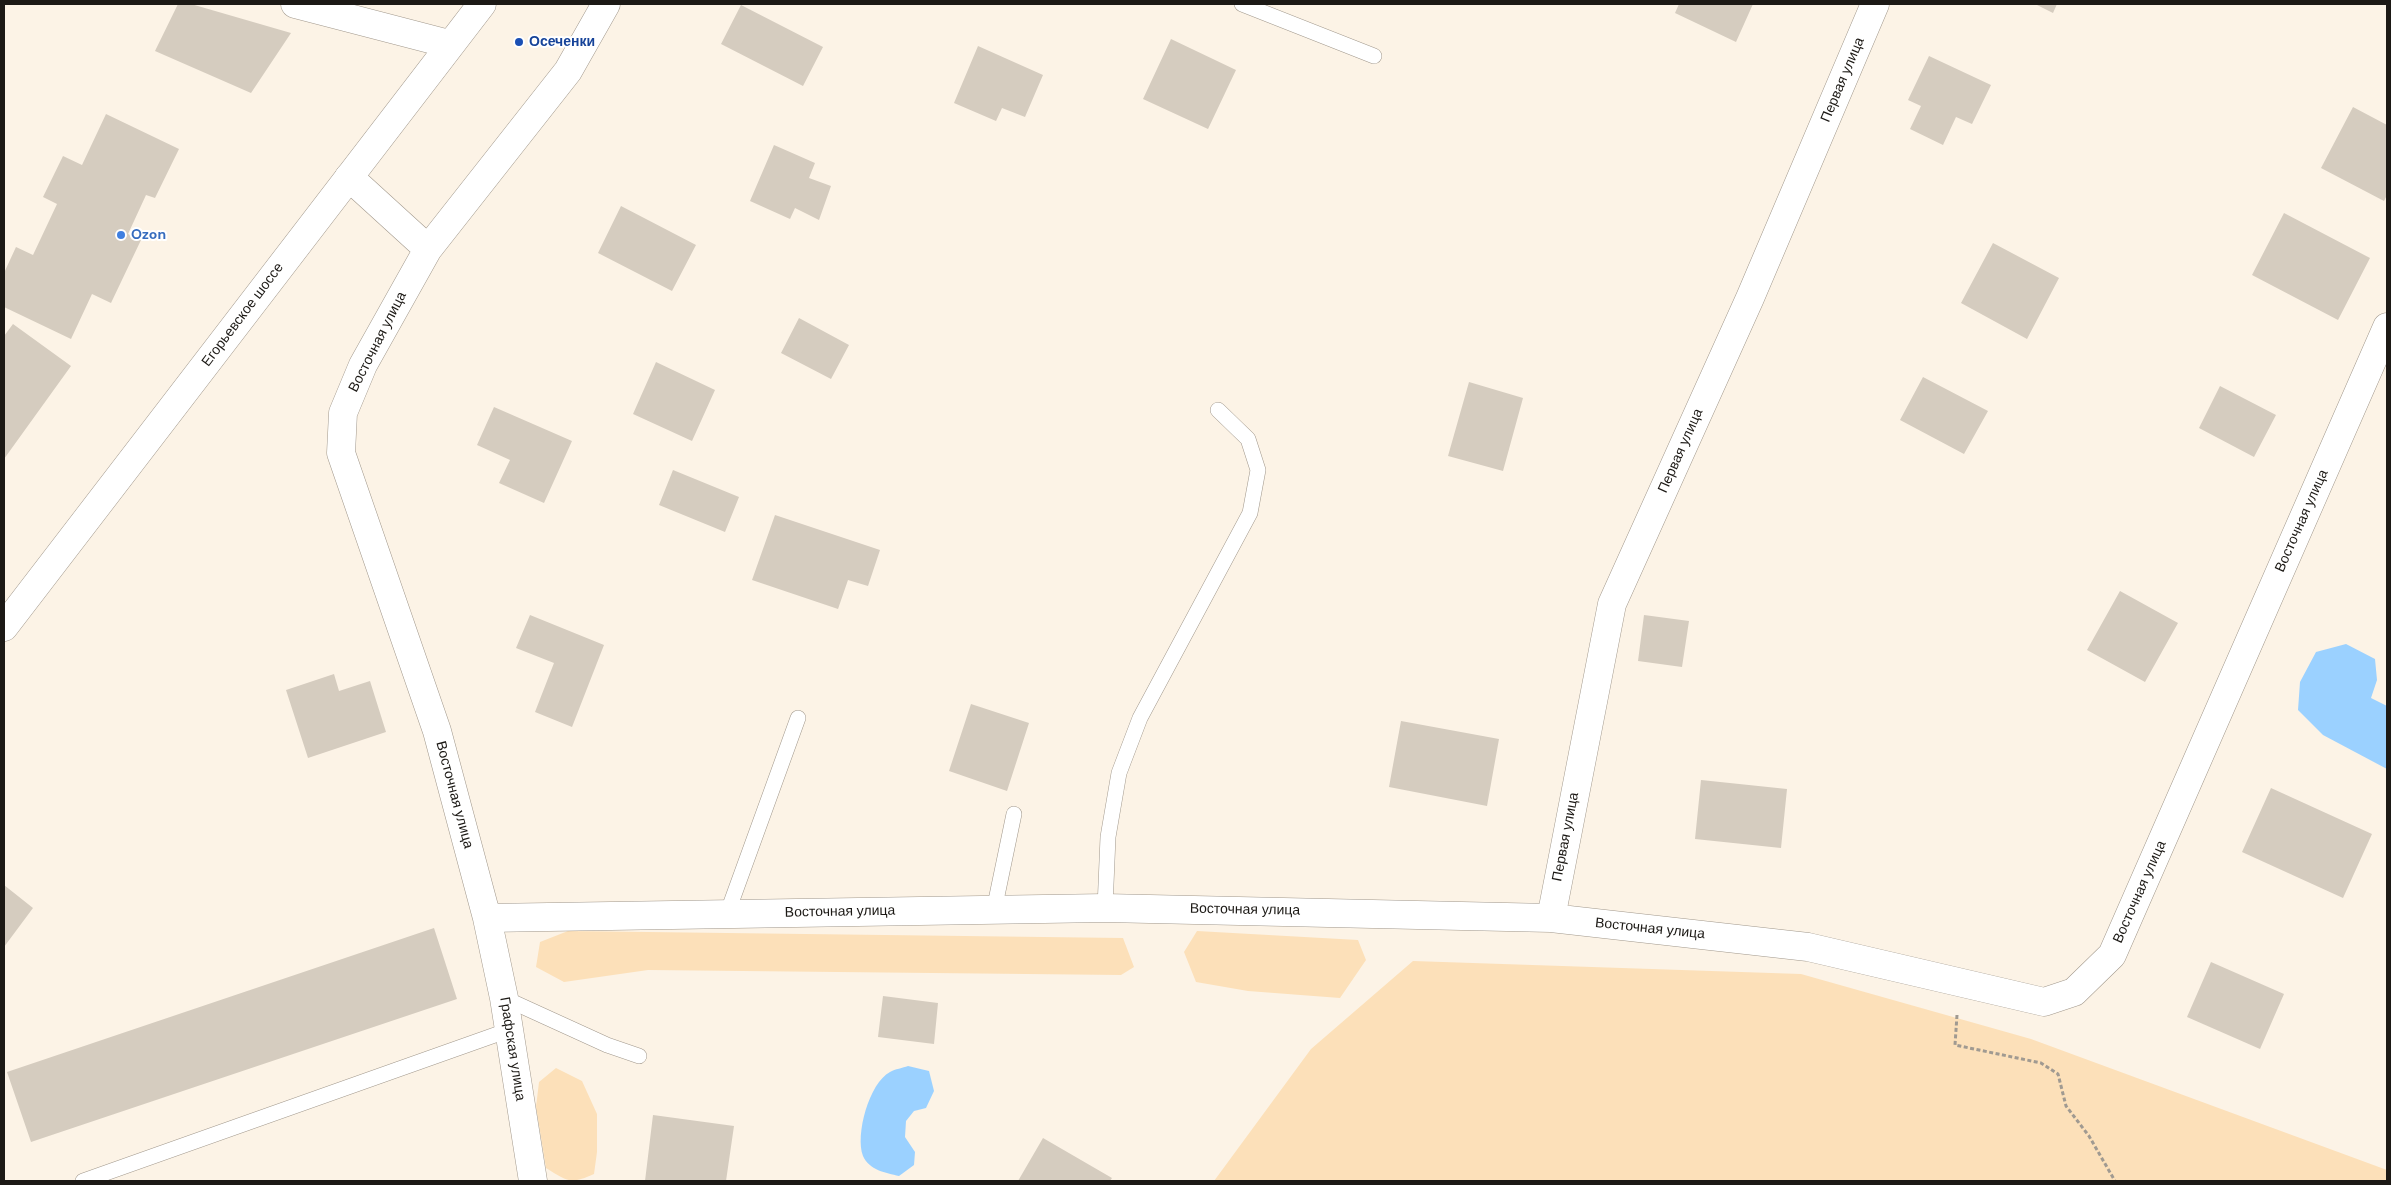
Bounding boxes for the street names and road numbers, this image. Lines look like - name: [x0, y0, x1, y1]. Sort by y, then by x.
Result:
- street label: Первая улица: [1818, 35, 1868, 125]
- street label: Егорьевское шоссе: [199, 260, 287, 370]
- street label: Восточная улица: [345, 289, 411, 395]
- street label: Первая улица: [1655, 406, 1707, 496]
- street label: Восточная улица: [2272, 467, 2332, 575]
- street label: Восточная улица: [432, 739, 476, 851]
- street label: Первая улица: [1549, 791, 1583, 883]
- street label: Восточная улица: [2110, 838, 2170, 946]
- street label: Восточная улица: [1190, 901, 1300, 919]
- street label: Восточная улица: [785, 903, 895, 921]
- street label: Восточная улица: [1594, 915, 1706, 943]
- street label: Графская улица: [495, 996, 529, 1102]

